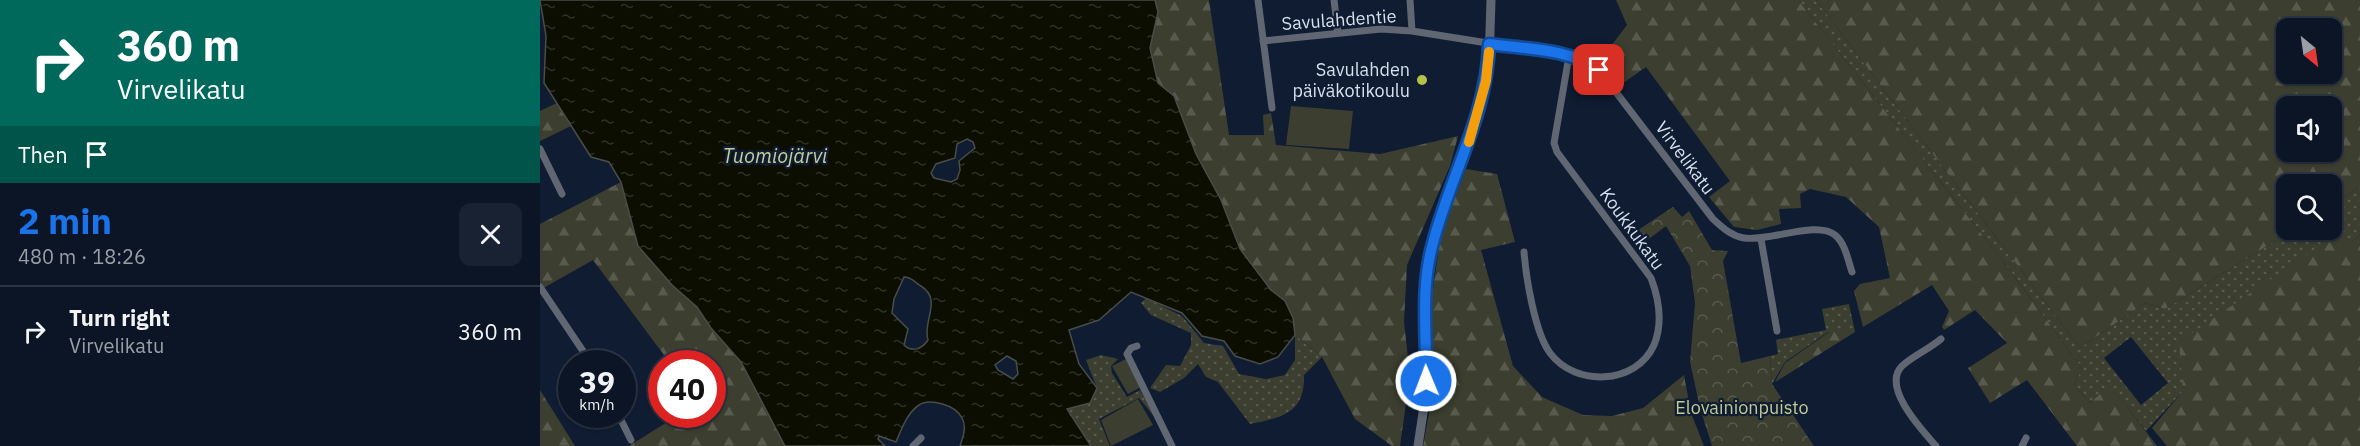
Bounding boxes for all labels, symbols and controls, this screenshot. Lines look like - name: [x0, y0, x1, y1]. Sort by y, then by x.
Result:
- street label: Savulahdentie: [1281, 4, 1397, 35]
- text: 360 m: [117, 18, 240, 73]
- north arrow: [2276, 18, 2342, 84]
- map controls: [2276, 18, 2342, 240]
- icon: right: [18, 24, 96, 102]
- pin: [1573, 44, 1624, 95]
- icon: arrive: [1582, 53, 1615, 86]
- place label: Savulahden päiväkotikoulu: [1292, 58, 1410, 102]
- text: Virvelikatu: [117, 71, 246, 106]
- marker: Savulahden päiväkotikoulu: [1415, 73, 1429, 87]
- button: sound: [2276, 96, 2342, 162]
- street label: Virvelikatu: [1650, 117, 1720, 199]
- icon: arrive: [80, 138, 113, 171]
- text: Then: [18, 140, 68, 169]
- water label: Tuomiojärvi: [723, 142, 828, 169]
- button: search: [2276, 174, 2342, 240]
- street label: Koukkukatu: [1595, 183, 1670, 274]
- text: 2 min: [18, 197, 112, 244]
- button: close: [459, 203, 522, 266]
- text: 480 m · 18:26: [18, 243, 146, 270]
- text: Turn right: [69, 303, 170, 332]
- icon: right: [18, 315, 51, 348]
- text: 360 m: [458, 317, 522, 346]
- text: Virvelikatu: [69, 332, 164, 359]
- position arrow: [1394, 349, 1458, 413]
- speed limit sign: 40: [648, 350, 726, 428]
- text: 39: [579, 362, 615, 401]
- text: km/h: [579, 395, 615, 414]
- park label: Elovainionpuisto: [1675, 396, 1809, 419]

